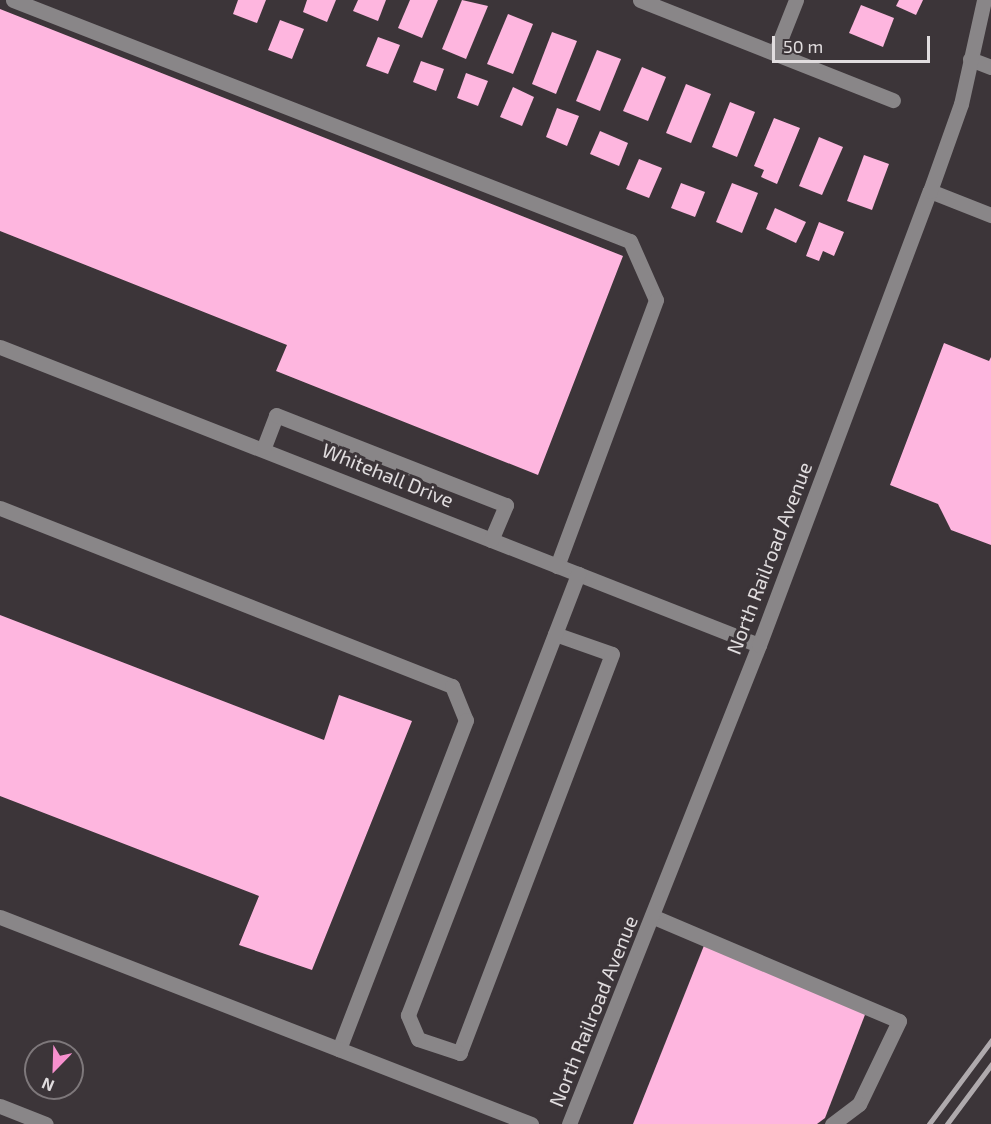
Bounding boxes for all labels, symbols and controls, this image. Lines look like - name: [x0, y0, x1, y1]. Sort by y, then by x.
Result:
- scale bar: [775, 24, 932, 62]
- text: 50 m: [783, 35, 823, 57]
- street label: Whitehall Drive: [318, 438, 458, 512]
- street label: North Railroad Avenue: [721, 458, 817, 658]
- street label: North Railroad Avenue: [544, 912, 642, 1110]
- north arrow: [24, 1040, 84, 1100]
- text: N: [39, 1074, 57, 1096]

